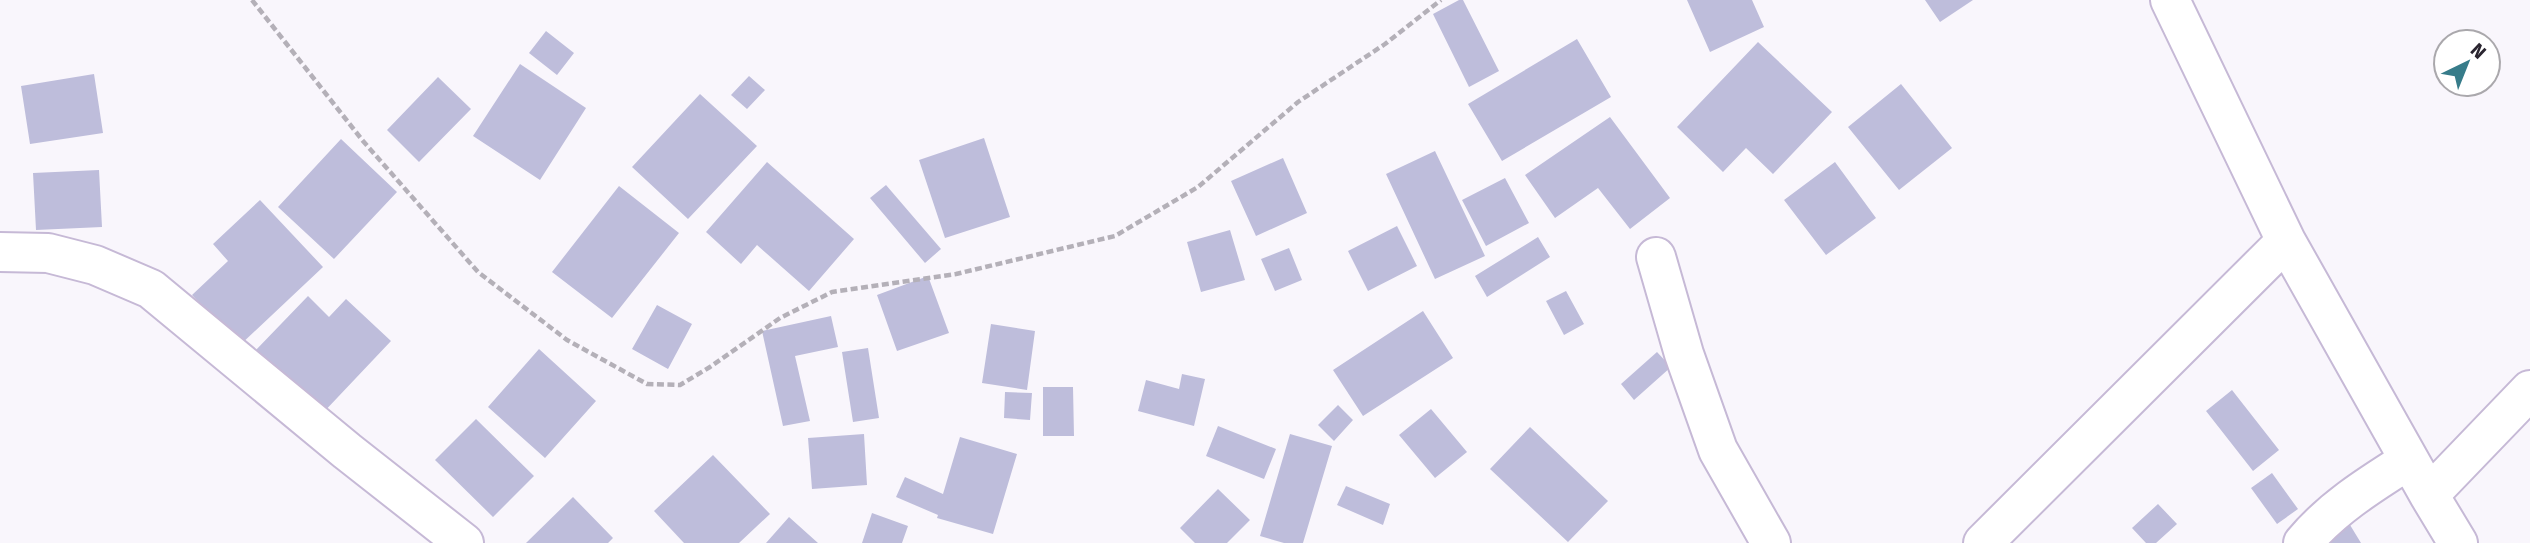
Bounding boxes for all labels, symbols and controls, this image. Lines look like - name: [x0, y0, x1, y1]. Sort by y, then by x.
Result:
- north arrow: [2432, 28, 2502, 98]
- text: N: [2466, 38, 2491, 64]

